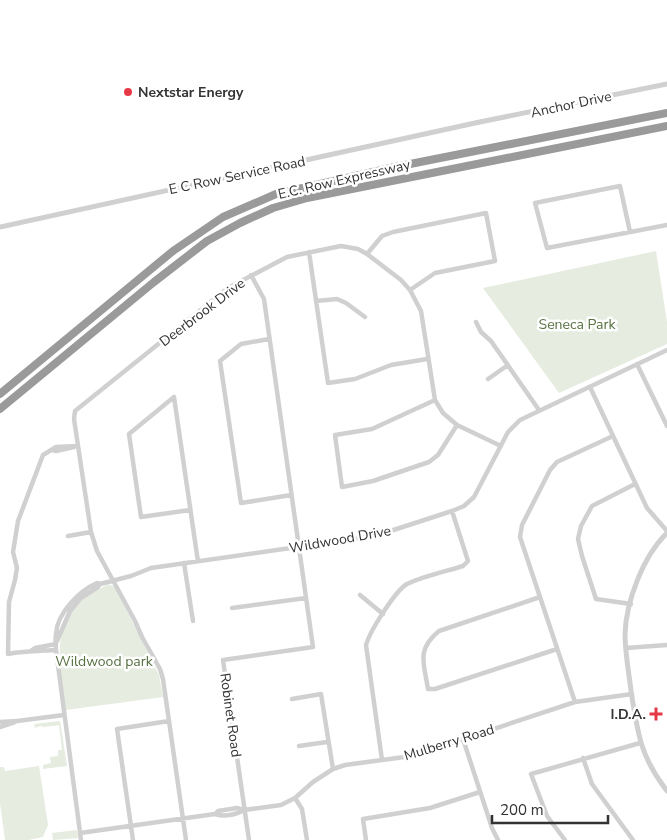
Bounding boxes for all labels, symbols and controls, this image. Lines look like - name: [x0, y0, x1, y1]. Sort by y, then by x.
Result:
- place label: Nextstar Energy: [138, 83, 244, 102]
- marker: Nextstar Energy: [122, 86, 134, 98]
- street label: Anchor Drive: [529, 87, 613, 122]
- street label: E C Row Service Road: [167, 152, 307, 199]
- street label: E.C. Row Expressway: [276, 155, 413, 204]
- street label: Deerbrook Drive: [156, 274, 249, 351]
- park label: Seneca Park: [539, 315, 616, 334]
- street label: Wildwood Drive: [288, 521, 393, 558]
- park label: Wildwood park: [55, 652, 154, 671]
- street label: Robinet Road: [215, 672, 246, 758]
- place label: I.D.A.: [611, 705, 646, 724]
- marker: I.D.A.: [650, 708, 662, 720]
- street label: Mulberry Road: [402, 720, 497, 765]
- scale bar: [492, 792, 608, 824]
- text: 200 m: [500, 800, 544, 820]

